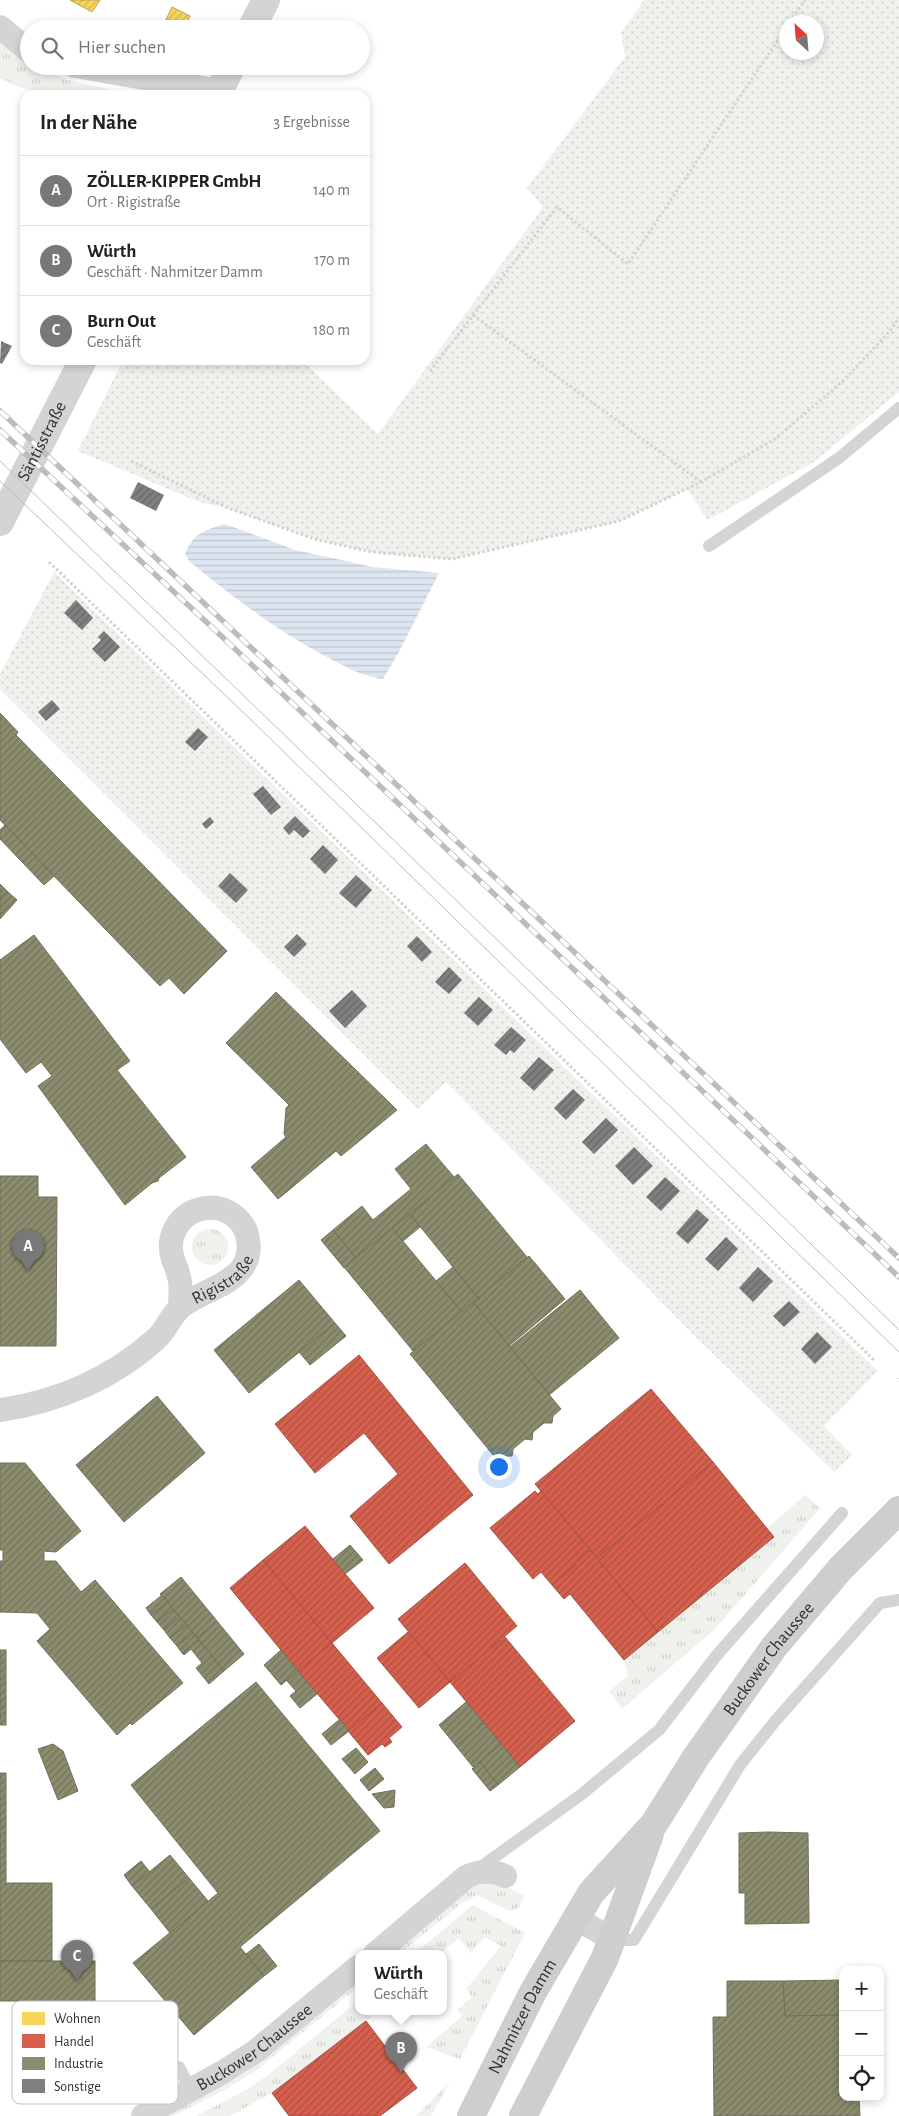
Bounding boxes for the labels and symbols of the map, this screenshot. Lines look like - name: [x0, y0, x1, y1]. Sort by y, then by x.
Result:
- north arrow: [779, 15, 824, 60]
- street label: Säntisstraße: [15, 399, 70, 484]
- pin: A: [12, 1230, 44, 1271]
- street label: Rigistraße: [189, 1253, 257, 1308]
- your location: [486, 1454, 512, 1480]
- street label: Buckower Chaussee: [720, 1599, 818, 1719]
- pin: C: [61, 1940, 93, 1981]
- street label: Nahmitzer Damm: [486, 1956, 560, 2077]
- legend: [12, 2001, 178, 2104]
- street label: Buckower Chaussee: [194, 2001, 316, 2095]
- text: Wohnen: [54, 2012, 101, 2026]
- pin: B: [385, 2032, 417, 2073]
- text: Handel: [54, 2035, 94, 2049]
- text: Industrie: [54, 2057, 103, 2071]
- text: Sonstige: [54, 2080, 101, 2094]

